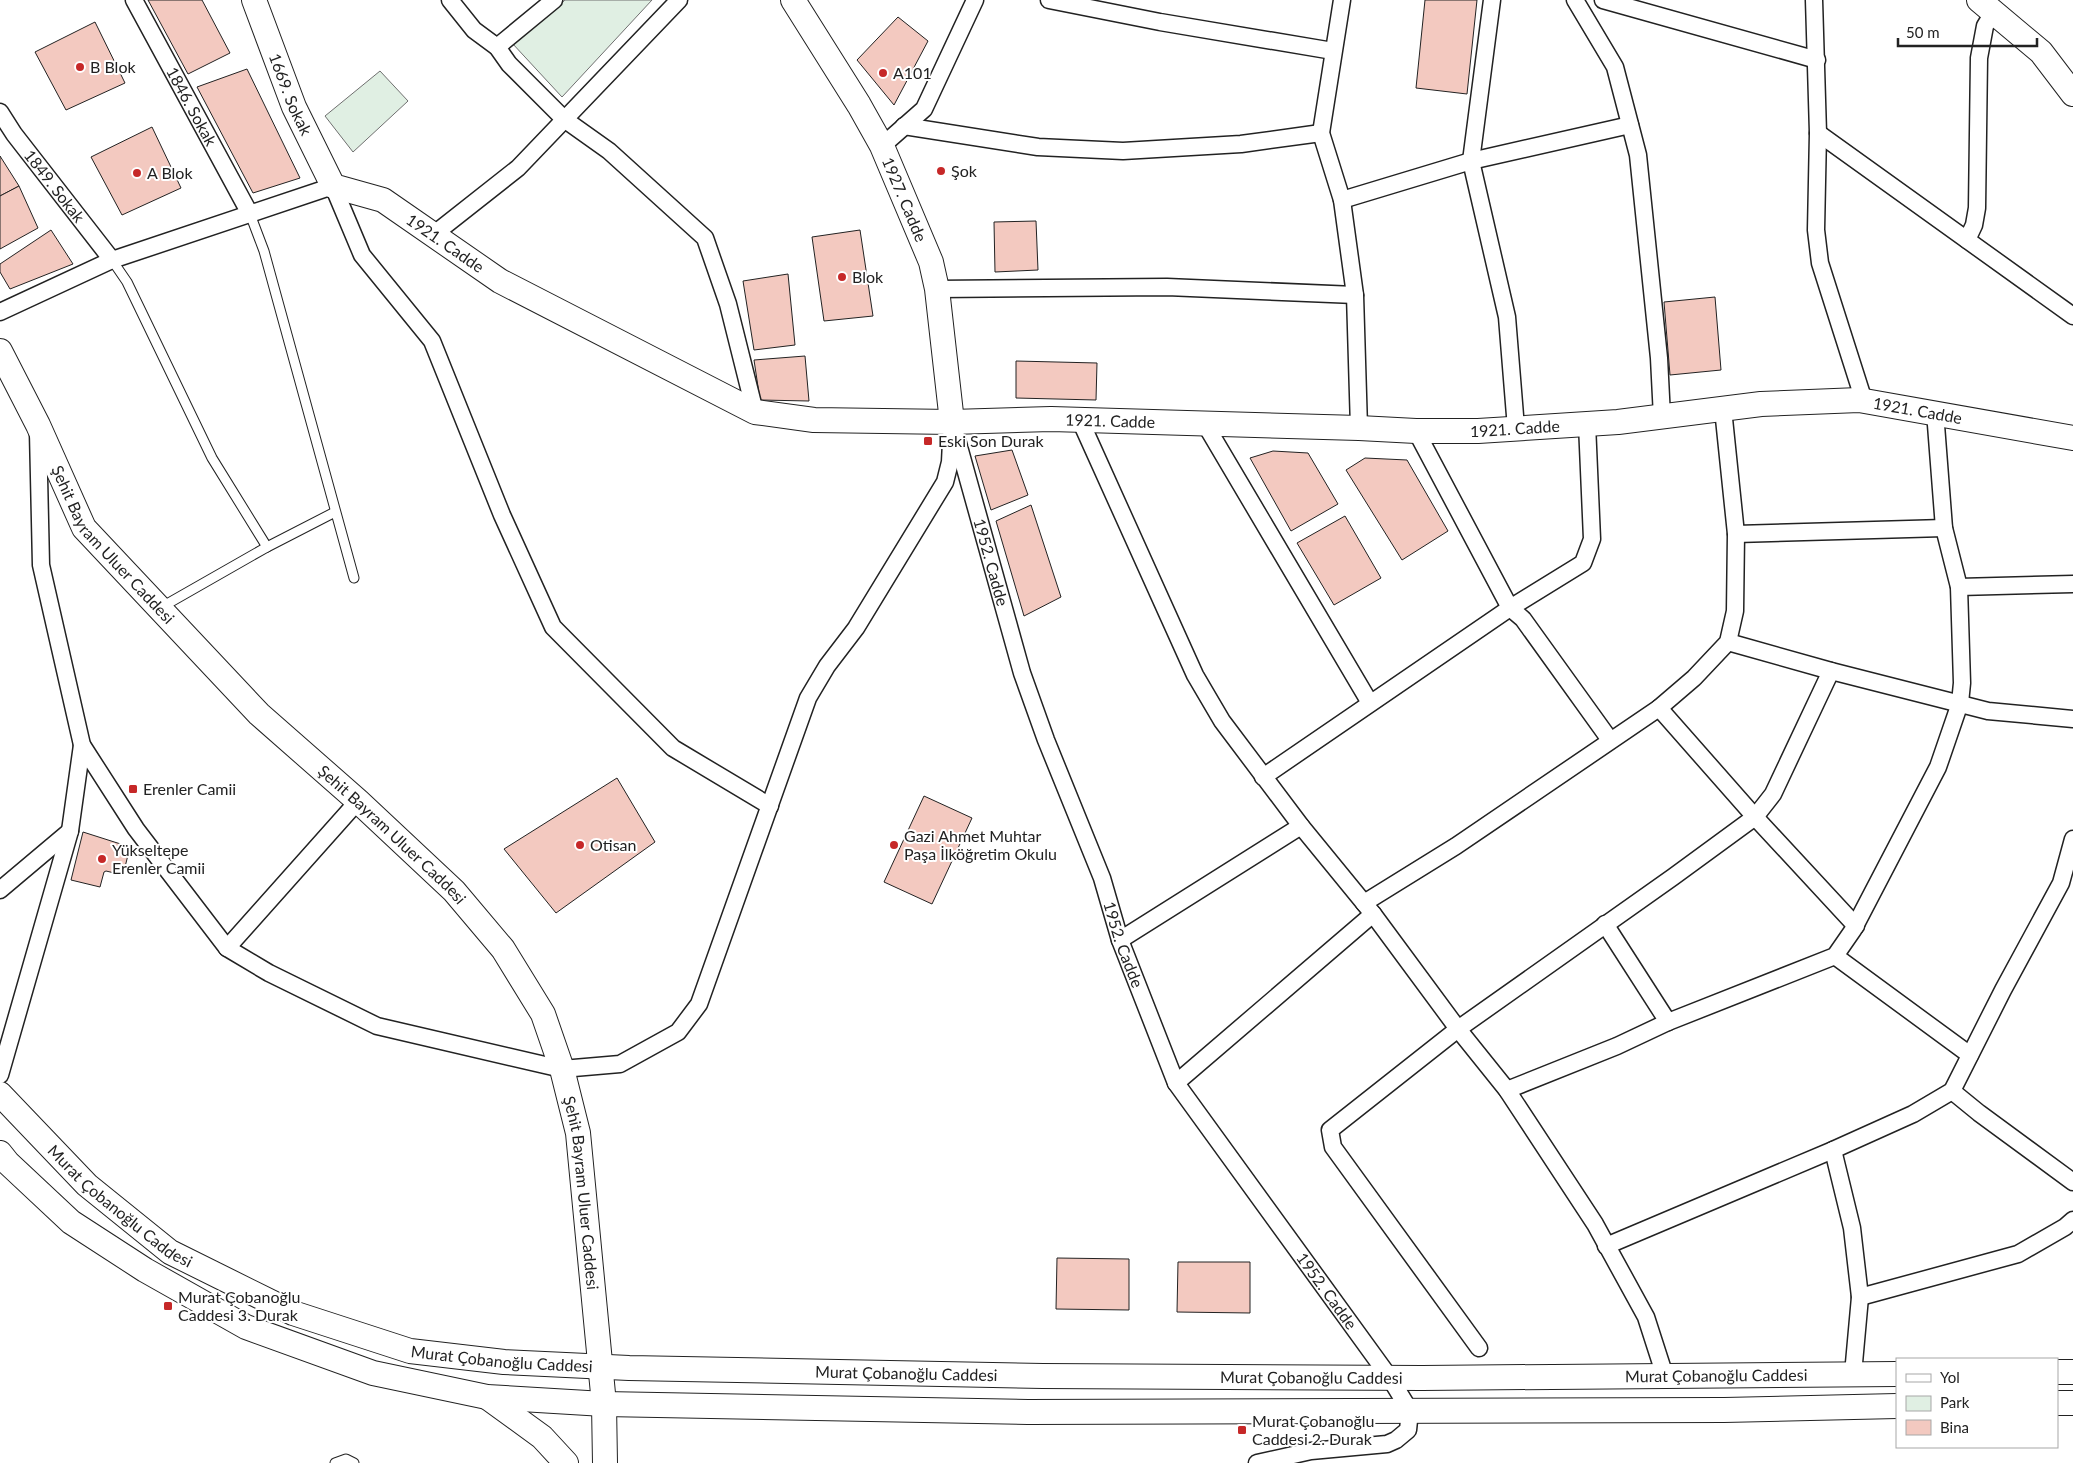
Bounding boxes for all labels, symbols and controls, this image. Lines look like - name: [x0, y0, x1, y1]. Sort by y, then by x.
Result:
- scale bar: [1898, 15, 2037, 47]
- text: 50 m: [1906, 23, 1940, 41]
- street label: 1669. Sokak: [266, 50, 317, 139]
- place label: B Blok: [90, 57, 136, 76]
- marker: B Blok: [74, 61, 86, 73]
- street label: 1846. Sokak: [163, 63, 222, 150]
- place label: A101: [893, 63, 932, 82]
- marker: A101: [877, 67, 889, 79]
- street label: 1849. Sokak: [21, 146, 90, 227]
- street label: 1927. Cadde: [879, 154, 931, 244]
- place label: Şok: [951, 161, 978, 180]
- place label: A Blok: [147, 163, 193, 182]
- marker: Şok: [935, 165, 947, 177]
- marker: A Blok: [131, 167, 143, 179]
- street label: 1921. Cadde: [403, 209, 488, 276]
- place label: Blok: [852, 267, 884, 286]
- marker: Blok: [836, 271, 848, 283]
- street label: 1921. Cadde: [1872, 393, 1964, 427]
- street label: 1921. Cadde: [1065, 409, 1155, 431]
- street label: 1921. Cadde: [1470, 416, 1560, 440]
- place label: Eski Son Durak: [938, 431, 1044, 450]
- marker: Eski Son Durak: [922, 435, 934, 447]
- street label: Şehit Bayram Uluer Caddesi: [48, 462, 179, 627]
- street label: 1952. Cadde: [970, 516, 1013, 608]
- street label: Şehit Bayram Uluer Caddesi: [315, 761, 471, 907]
- place label: Erenler Camii: [143, 779, 236, 798]
- marker: Erenler Camii: [127, 783, 139, 795]
- place label: Gazi Ahmet Muhtar Paşa İlköğretim Okulu: [904, 826, 1057, 863]
- place label: Otisan: [590, 835, 636, 854]
- marker: Otisan: [574, 839, 586, 851]
- marker: Gazi Ahmet Muhtar Paşa İlköğretim Okulu: [888, 839, 900, 851]
- place label: Yükseltepe Erenler Camii: [112, 840, 205, 877]
- marker: Yükseltepe Erenler Camii: [96, 853, 108, 865]
- street label: 1952. Cadde: [1100, 899, 1148, 990]
- street label: Şehit Bayram Uluer Caddesi: [560, 1094, 603, 1291]
- street label: Murat Çobanoğlu Caddesi: [44, 1140, 196, 1271]
- street label: 1952. Cadde: [1293, 1249, 1361, 1333]
- place label: Murat Çobanoğlu Caddesi 3. Durak: [178, 1287, 301, 1324]
- marker: Murat Çobanoğlu Caddesi 3. Durak: [162, 1300, 174, 1312]
- street label: Murat Çobanoğlu Caddesi: [410, 1341, 593, 1375]
- legend: [1896, 1358, 2058, 1448]
- street label: Murat Çobanoğlu Caddesi: [815, 1362, 998, 1384]
- street label: Murat Çobanoğlu Caddesi: [1625, 1365, 1808, 1385]
- street label: Murat Çobanoğlu Caddesi: [1220, 1367, 1403, 1387]
- text: Yol: [1940, 1368, 1960, 1386]
- text: Park: [1940, 1393, 1970, 1411]
- place label: Murat Çobanoğlu Caddesi 2. Durak: [1252, 1411, 1375, 1448]
- text: Bina: [1940, 1418, 1969, 1436]
- marker: Murat Çobanoğlu Caddesi 2. Durak: [1236, 1424, 1248, 1436]

